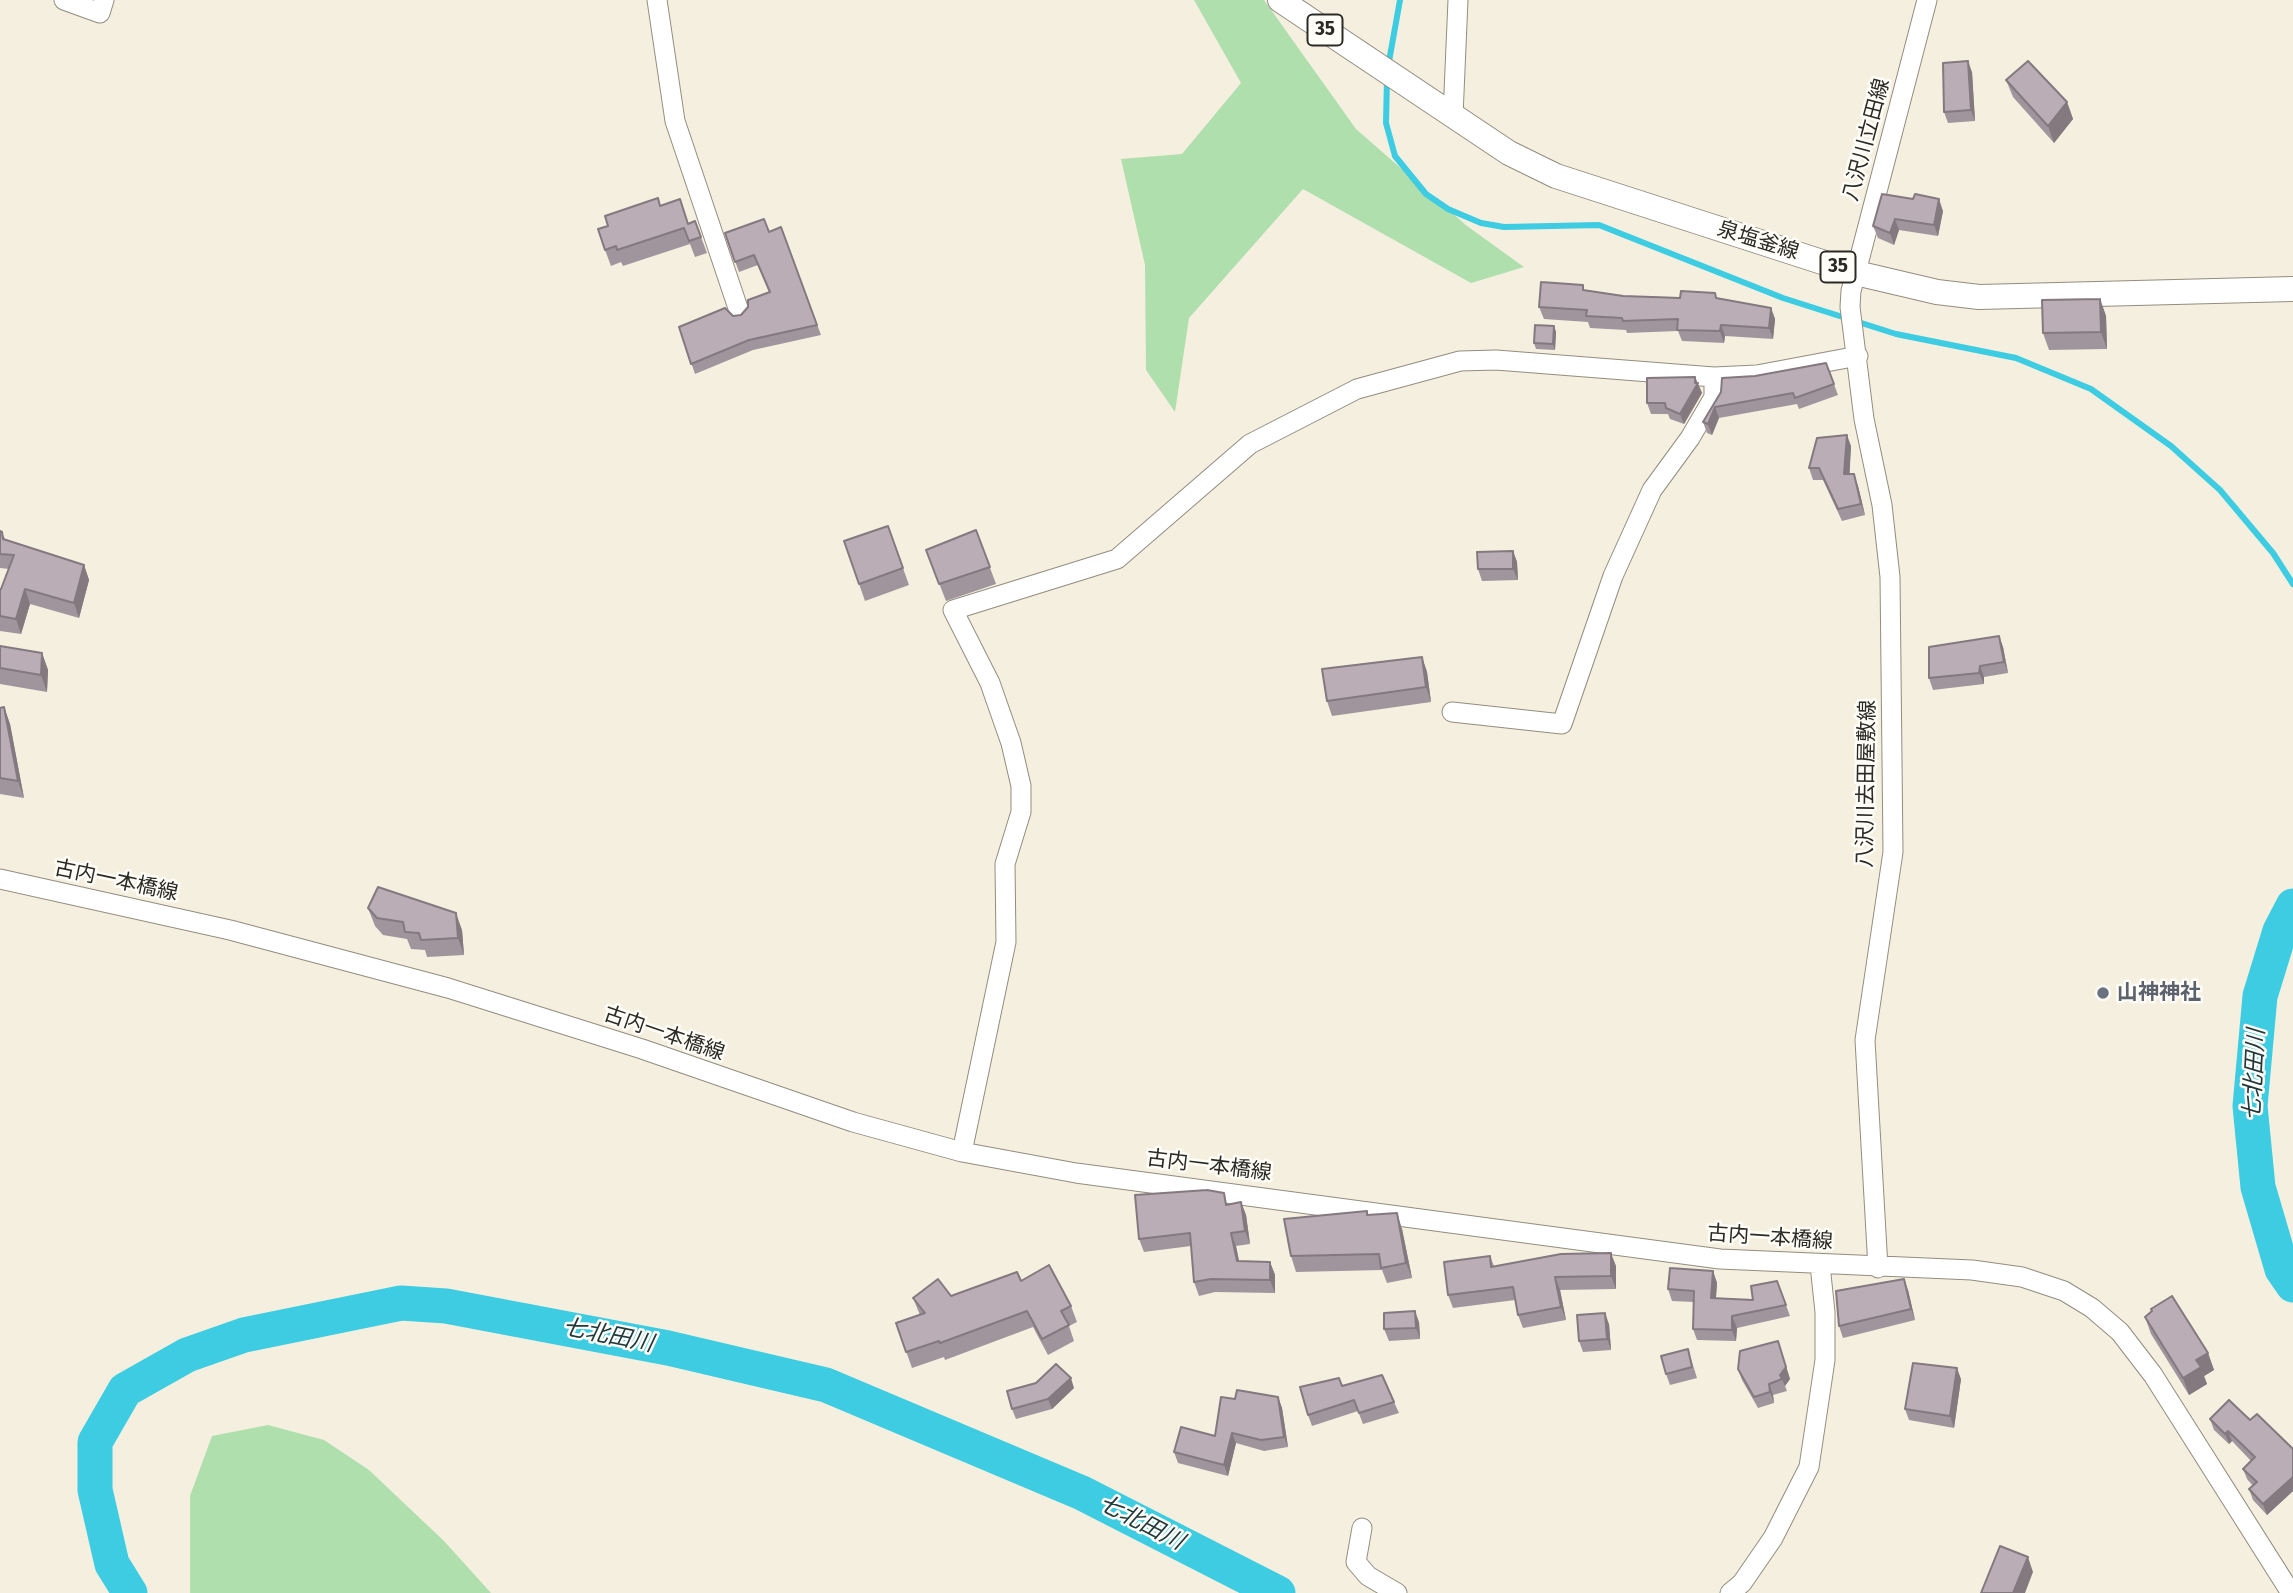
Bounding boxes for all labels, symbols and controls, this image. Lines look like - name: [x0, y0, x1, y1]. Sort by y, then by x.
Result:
- road number: 35: [1308, 14, 1342, 46]
- street label: 八沢川立田線: [1839, 76, 1895, 204]
- street label: 泉塩釜線: [1714, 217, 1802, 265]
- road number: 35: [1820, 252, 1856, 282]
- street label: 八沢川去田屋敷線: [1853, 700, 1881, 868]
- street label: 古内一本橋線: [52, 856, 180, 906]
- place label: 山神神社: [2117, 980, 2201, 1006]
- marker: 山神神社: [2095, 985, 2111, 1001]
- street label: 古内一本橋線: [600, 1002, 728, 1066]
- water label: 七北田川: [2239, 1028, 2271, 1122]
- street label: 古内一本橋線: [1145, 1146, 1273, 1186]
- street label: 古内一本橋線: [1706, 1221, 1834, 1255]
- water label: 七北田川: [560, 1314, 656, 1358]
- water label: 七北田川: [1094, 1490, 1188, 1556]

